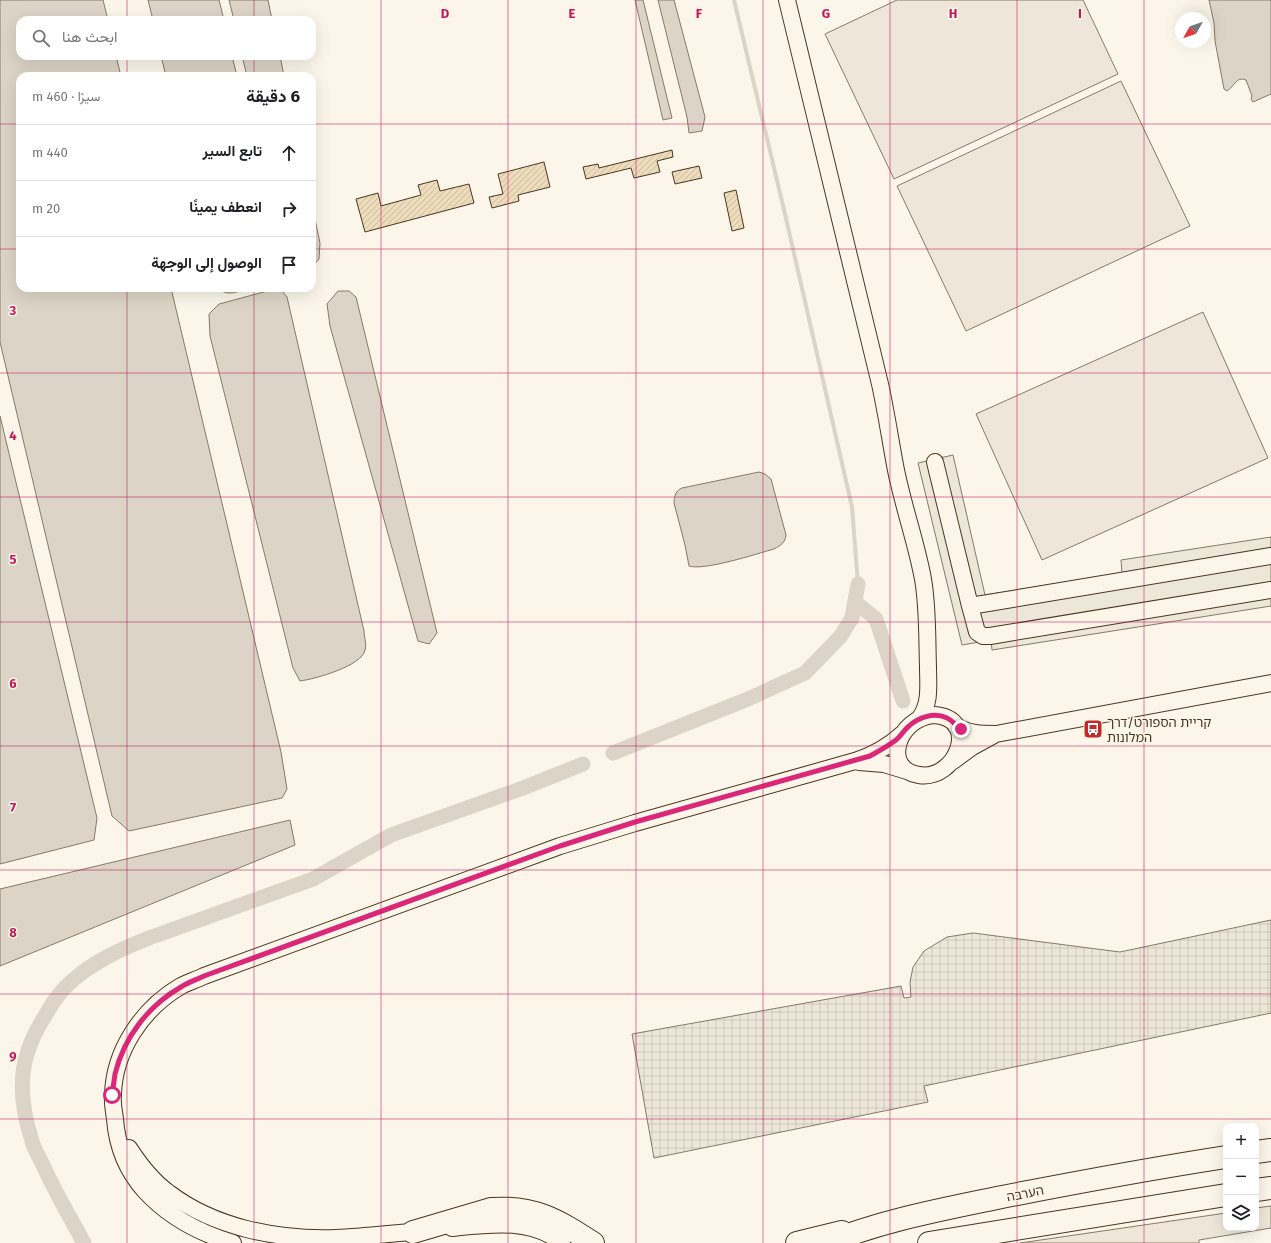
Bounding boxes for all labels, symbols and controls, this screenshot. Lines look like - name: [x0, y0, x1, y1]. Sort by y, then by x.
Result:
- text: D: [441, 6, 450, 21]
- text: E: [569, 6, 576, 21]
- text: F: [696, 6, 703, 21]
- text: G: [822, 6, 830, 21]
- text: H: [949, 6, 957, 21]
- text: I: [1078, 6, 1082, 21]
- north arrow: [1175, 12, 1211, 48]
- search box: [16, 16, 316, 60]
- icon: search: [30, 27, 52, 49]
- text: ابحث هنا: [62, 28, 117, 46]
- text: 6 دقيقة: [246, 86, 300, 107]
- text: سيرًا · 460 m: [32, 89, 100, 104]
- text: تابع السير: [203, 142, 262, 160]
- icon: ahead: [278, 142, 300, 164]
- text: 440 m: [32, 145, 68, 160]
- text: انعطف يمينًا: [189, 198, 262, 216]
- icon: right: [278, 198, 300, 220]
- text: 20 m: [32, 201, 60, 216]
- text: الوصول إلى الوجهة: [151, 254, 262, 272]
- icon: arrive: [278, 254, 300, 276]
- text: 3: [9, 303, 17, 318]
- text: 4: [9, 428, 17, 443]
- text: 5: [10, 552, 17, 567]
- text: 6: [9, 676, 17, 691]
- place label: קריית הספורט/דרך המלונות: [1107, 715, 1211, 745]
- bus stop icon: קריית הספורט/דרך המלונות: [1082, 718, 1104, 740]
- route end: [952, 720, 970, 738]
- text: 7: [10, 800, 16, 815]
- text: 8: [9, 925, 17, 940]
- text: 9: [9, 1049, 17, 1064]
- route start: [103, 1086, 121, 1104]
- map controls: [1223, 1123, 1259, 1231]
- button: +: [1223, 1123, 1259, 1159]
- button: −: [1223, 1159, 1259, 1195]
- street label: הערבה: [1005, 1183, 1045, 1204]
- button: layers: [1223, 1195, 1259, 1231]

